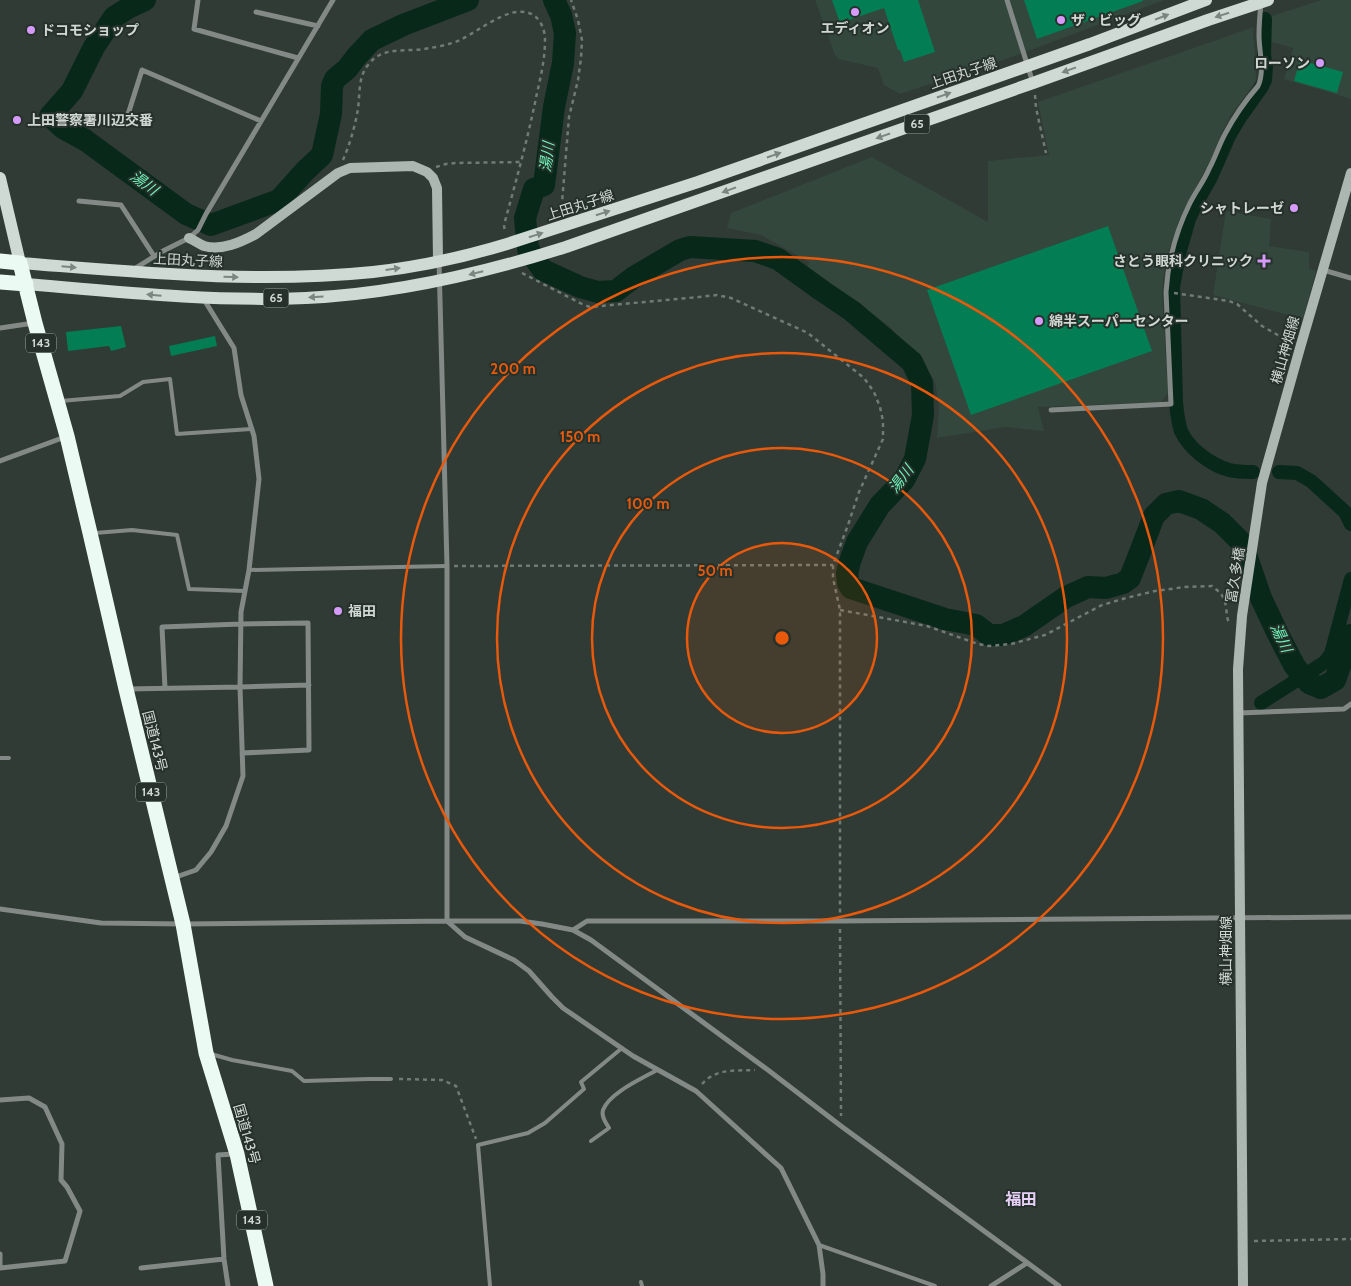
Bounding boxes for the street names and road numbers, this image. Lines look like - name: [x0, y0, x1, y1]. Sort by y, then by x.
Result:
- street label: 上田丸子線: [927, 53, 999, 93]
- road number: 65: [904, 115, 930, 134]
- street label: 上田丸子線: [544, 186, 616, 224]
- street label: 上田丸子線: [153, 249, 223, 271]
- road number: 65: [264, 288, 288, 308]
- street label: 横山神畑線: [1267, 314, 1303, 386]
- road number: 143: [26, 333, 56, 352]
- street label: 冨久多橋: [1222, 546, 1248, 604]
- street label: 国道143号: [139, 709, 171, 773]
- road number: 143: [136, 782, 166, 802]
- street label: 横山神畑線: [1217, 916, 1235, 986]
- street label: 国道143号: [230, 1102, 264, 1166]
- road number: 143: [237, 1210, 267, 1230]

